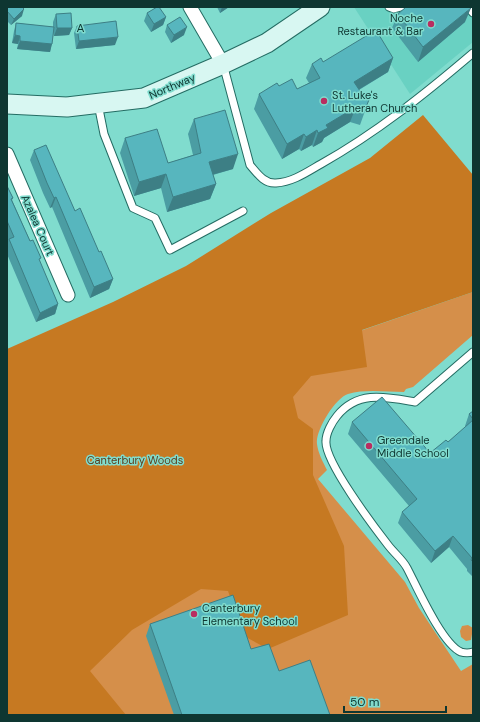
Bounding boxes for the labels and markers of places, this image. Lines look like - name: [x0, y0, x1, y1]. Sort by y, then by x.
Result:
- place label: Noche Restaurant & Bar: [337, 11, 423, 38]
- marker: Noche Restaurant & Bar: [426, 19, 436, 29]
- place label: St. Luke's Lutheran Church: [332, 88, 417, 115]
- marker: St. Luke's Lutheran Church: [319, 96, 329, 106]
- place label: Greendale Middle School: [377, 433, 449, 460]
- marker: Greendale Middle School: [364, 441, 374, 451]
- place label: Canterbury Elementary School: [202, 601, 297, 628]
- marker: Canterbury Elementary School: [189, 609, 199, 619]

